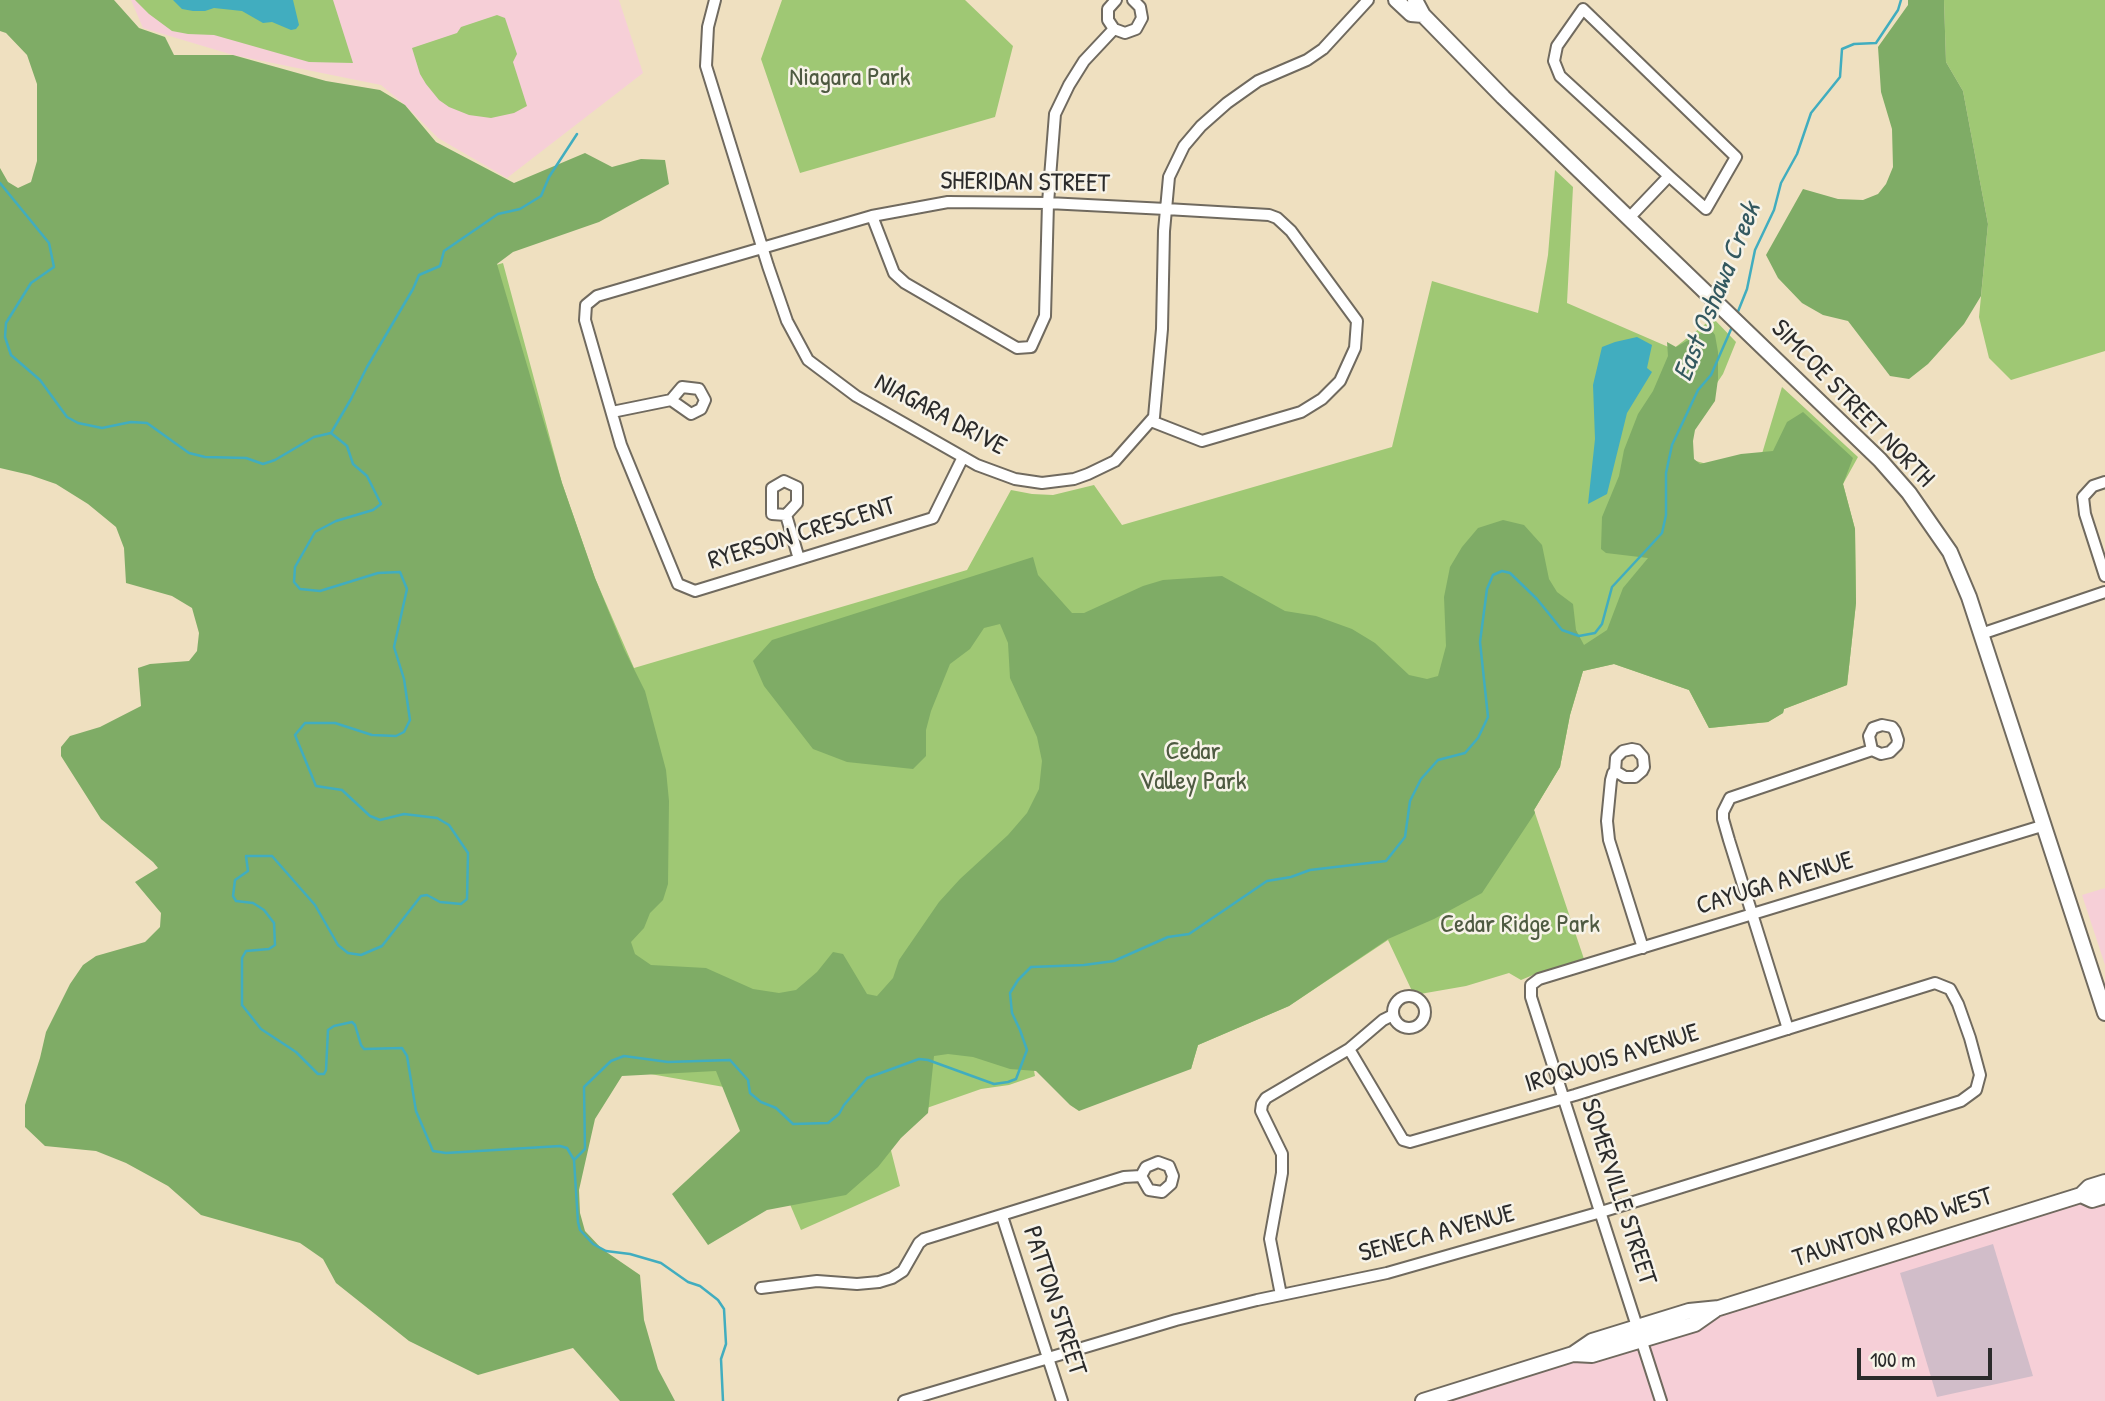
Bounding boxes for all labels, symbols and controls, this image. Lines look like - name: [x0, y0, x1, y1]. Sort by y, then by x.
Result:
- park label: Niagara Park: [789, 62, 911, 94]
- street label: SHERIDAN STREET: [940, 166, 1110, 200]
- water label: East Oshawa Creek: [1667, 198, 1769, 386]
- street label: SIMCOE STREET NORTH: [1764, 314, 1940, 494]
- street label: NIAGARA DRIVE: [869, 367, 1011, 463]
- street label: RYERSON CRESCENT: [705, 491, 899, 577]
- park label: Cedar Valley Park: [1140, 736, 1246, 798]
- street label: CAYUGA AVENUE: [1693, 845, 1857, 923]
- park label: Cedar Ridge Park: [1440, 909, 1600, 941]
- street label: IROQUOIS AVENUE: [1521, 1018, 1703, 1100]
- street label: SOMERVILLE STREET: [1573, 1095, 1663, 1289]
- street label: TAUNTON ROAD WEST: [1789, 1181, 1997, 1275]
- street label: SENECA AVENUE: [1356, 1198, 1518, 1270]
- street label: PATTON STREET: [1015, 1223, 1093, 1379]
- scale bar: [1860, 1334, 1995, 1378]
- text: 100 m: [1870, 1345, 1916, 1374]

